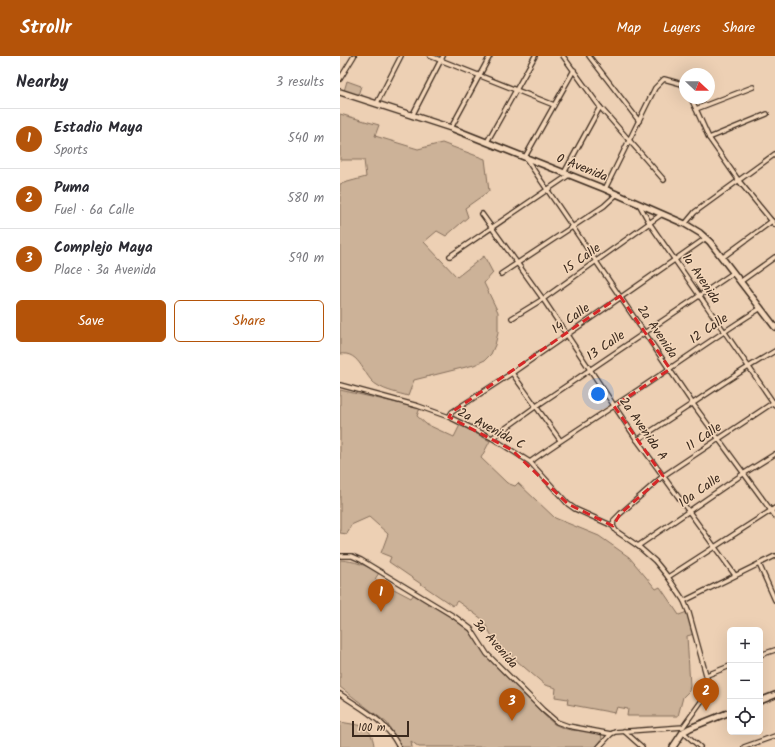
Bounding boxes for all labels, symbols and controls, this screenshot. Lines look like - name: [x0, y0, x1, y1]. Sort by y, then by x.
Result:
- text: Strollr: [20, 13, 72, 43]
- text: Map: [617, 17, 641, 39]
- text: Layers: [663, 17, 701, 39]
- text: Share: [723, 17, 755, 39]
- north arrow: [679, 68, 715, 104]
- text: Nearby: [16, 69, 68, 96]
- text: 3 results: [276, 72, 324, 93]
- text: Estadio Maya: [54, 116, 143, 140]
- text: 1: [27, 128, 31, 149]
- text: 540 m: [288, 128, 324, 149]
- text: Sports: [54, 140, 88, 161]
- street label: 0 Avenida: [553, 148, 611, 188]
- text: Puma: [54, 176, 89, 200]
- text: 2: [25, 188, 33, 209]
- text: 580 m: [287, 188, 324, 209]
- text: Fuel · 6a Calle: [54, 200, 134, 221]
- text: Complejo Maya: [54, 236, 153, 260]
- street label: 15 Calle: [559, 238, 605, 280]
- text: 3: [25, 248, 33, 269]
- text: 590 m: [289, 248, 324, 269]
- street label: 1a Avenida: [676, 249, 726, 309]
- text: Place · 3a Avenida: [54, 260, 156, 281]
- street label: 14 Calle: [548, 298, 595, 340]
- button: Save: [16, 300, 166, 342]
- button: Share: [174, 300, 324, 342]
- street label: 2a Avenida: [631, 301, 683, 363]
- street label: 12 Calle: [685, 308, 733, 350]
- street label: 13 Calle: [582, 325, 630, 367]
- your location: [588, 384, 608, 404]
- street label: 2a Avenida A: [613, 393, 673, 465]
- street label: 2a Avenida C: [454, 402, 529, 456]
- street label: 11 Calle: [682, 417, 726, 457]
- street label: 10a Calle: [674, 469, 726, 513]
- pin: 1: [368, 579, 394, 612]
- street label: 3a Avenida: [467, 614, 523, 674]
- map controls: [727, 627, 763, 735]
- button: +: [727, 627, 763, 663]
- button: −: [727, 663, 763, 699]
- pin: 2: [693, 678, 719, 711]
- pin: 3: [499, 688, 525, 721]
- button: locate: [727, 699, 763, 735]
- scale bar: [352, 719, 409, 738]
- text: 100 m: [358, 719, 386, 737]

